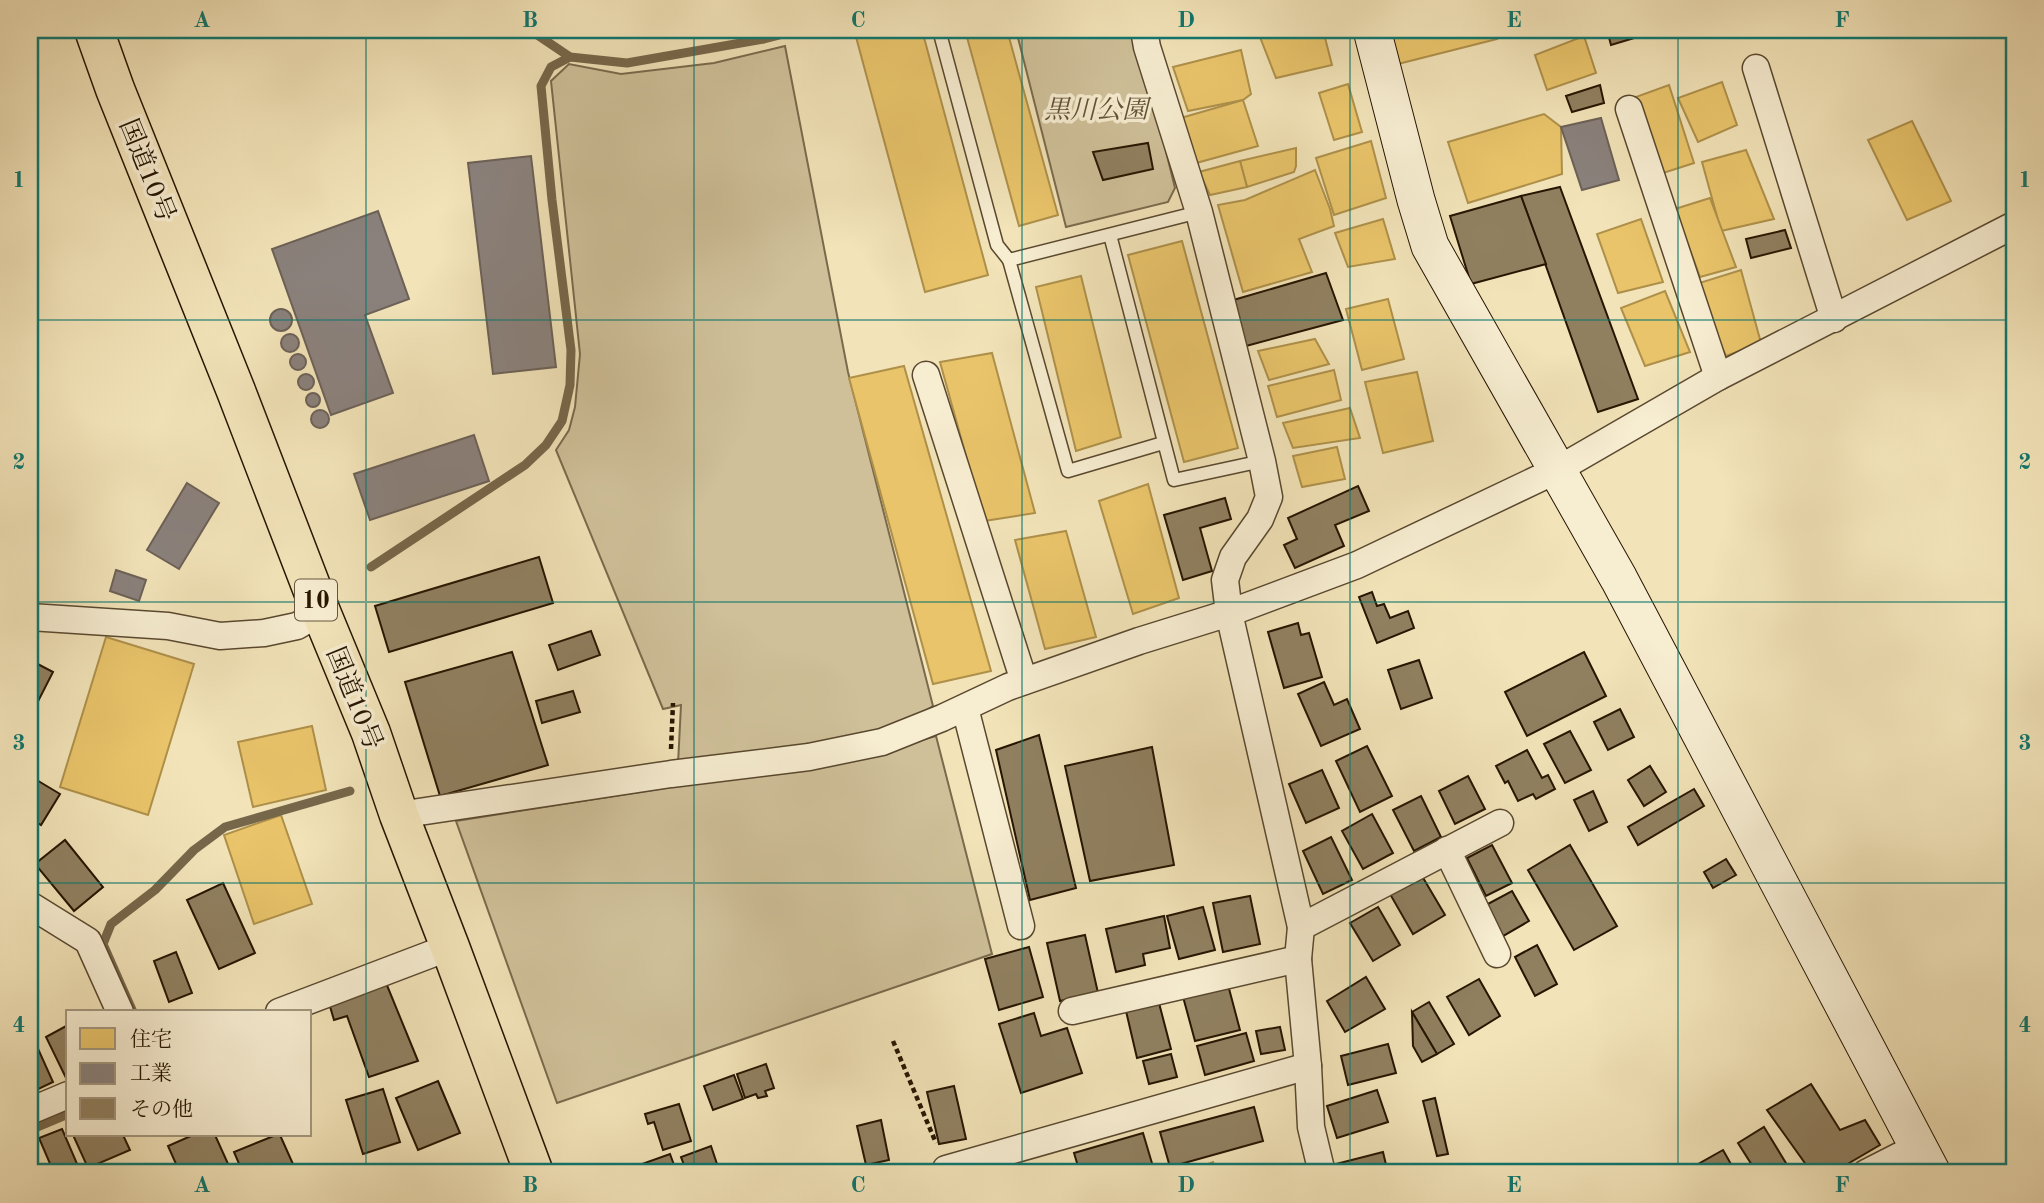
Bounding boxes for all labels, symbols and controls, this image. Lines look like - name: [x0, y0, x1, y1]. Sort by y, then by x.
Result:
- text: A: [193, 9, 211, 32]
- text: B: [522, 9, 538, 32]
- text: C: [850, 9, 866, 32]
- text: D: [1177, 9, 1195, 32]
- text: E: [1506, 9, 1522, 32]
- text: F: [1834, 9, 1850, 32]
- park label: 黒川公園: [1044, 96, 1152, 124]
- street label: 国道10号: [114, 115, 180, 226]
- text: 1: [12, 169, 26, 192]
- text: 1: [2018, 169, 2032, 192]
- text: 2: [12, 451, 26, 474]
- text: 2: [2018, 451, 2032, 474]
- road number: 10: [295, 580, 337, 620]
- street label: 国道10号: [321, 643, 387, 754]
- text: 3: [12, 732, 26, 755]
- text: 3: [2018, 732, 2032, 755]
- legend: [66, 1010, 312, 1136]
- text: 4: [12, 1014, 26, 1037]
- text: 4: [2018, 1014, 2032, 1037]
- text: 住宅: [130, 1028, 172, 1051]
- text: 工業: [130, 1062, 172, 1085]
- text: その他: [130, 1098, 193, 1121]
- text: A: [193, 1174, 211, 1197]
- text: B: [522, 1174, 538, 1197]
- text: C: [850, 1174, 866, 1197]
- text: D: [1177, 1174, 1195, 1197]
- text: E: [1506, 1174, 1522, 1197]
- text: F: [1834, 1174, 1850, 1197]

